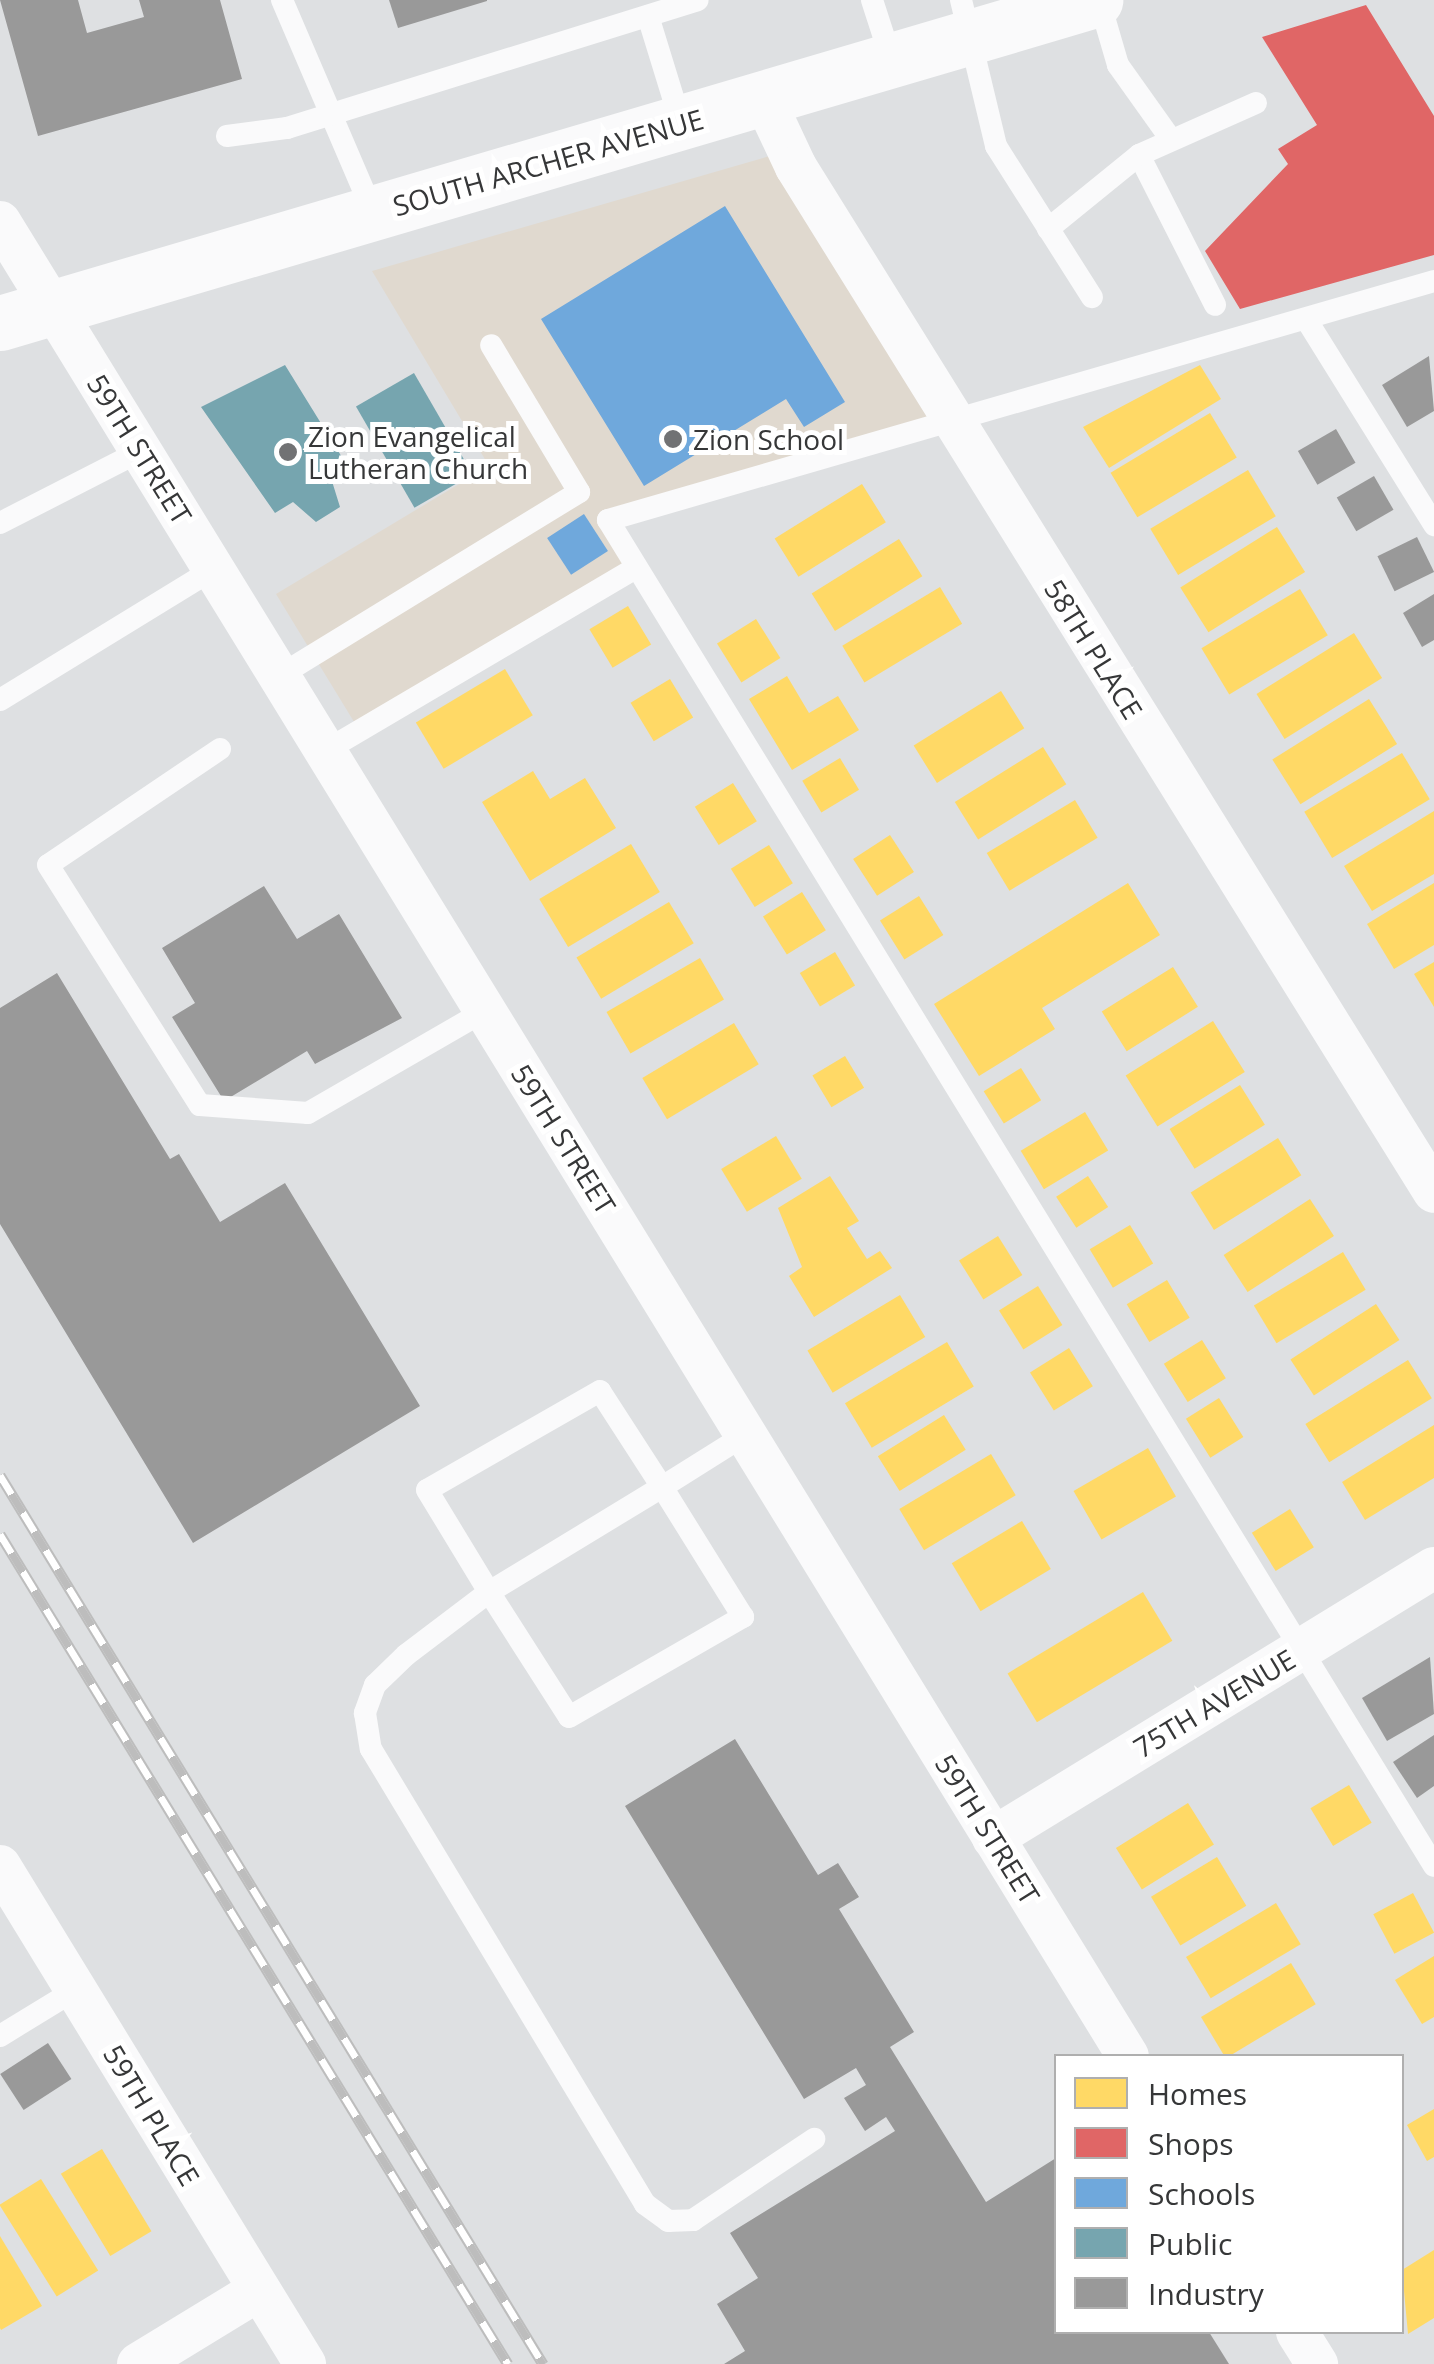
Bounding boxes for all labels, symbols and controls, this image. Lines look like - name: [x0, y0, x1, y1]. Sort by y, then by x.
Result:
- street label: SOUTH ARCHER AVENUE: [389, 102, 707, 222]
- street label: 59TH STREET: [81, 368, 199, 530]
- place label: Zion Evangelical Lutheran Church: [308, 419, 528, 485]
- place label: Zion School: [693, 422, 844, 456]
- marker: Zion School: [662, 428, 684, 450]
- marker: Zion Evangelical Lutheran Church: [277, 441, 299, 463]
- street label: 58TH PLACE: [1038, 573, 1150, 725]
- street label: 59TH STREET: [505, 1058, 623, 1220]
- street label: 75TH AVENUE: [1127, 1642, 1301, 1764]
- street label: 59TH STREET: [929, 1748, 1047, 1910]
- street label: 59TH PLACE: [97, 2039, 207, 2191]
- legend: [1054, 2054, 1404, 2334]
- text: Homes: [1148, 2073, 1247, 2114]
- text: Shops: [1148, 2123, 1234, 2164]
- text: Schools: [1148, 2173, 1255, 2214]
- text: Public: [1148, 2223, 1232, 2264]
- text: Industry: [1148, 2273, 1264, 2314]

